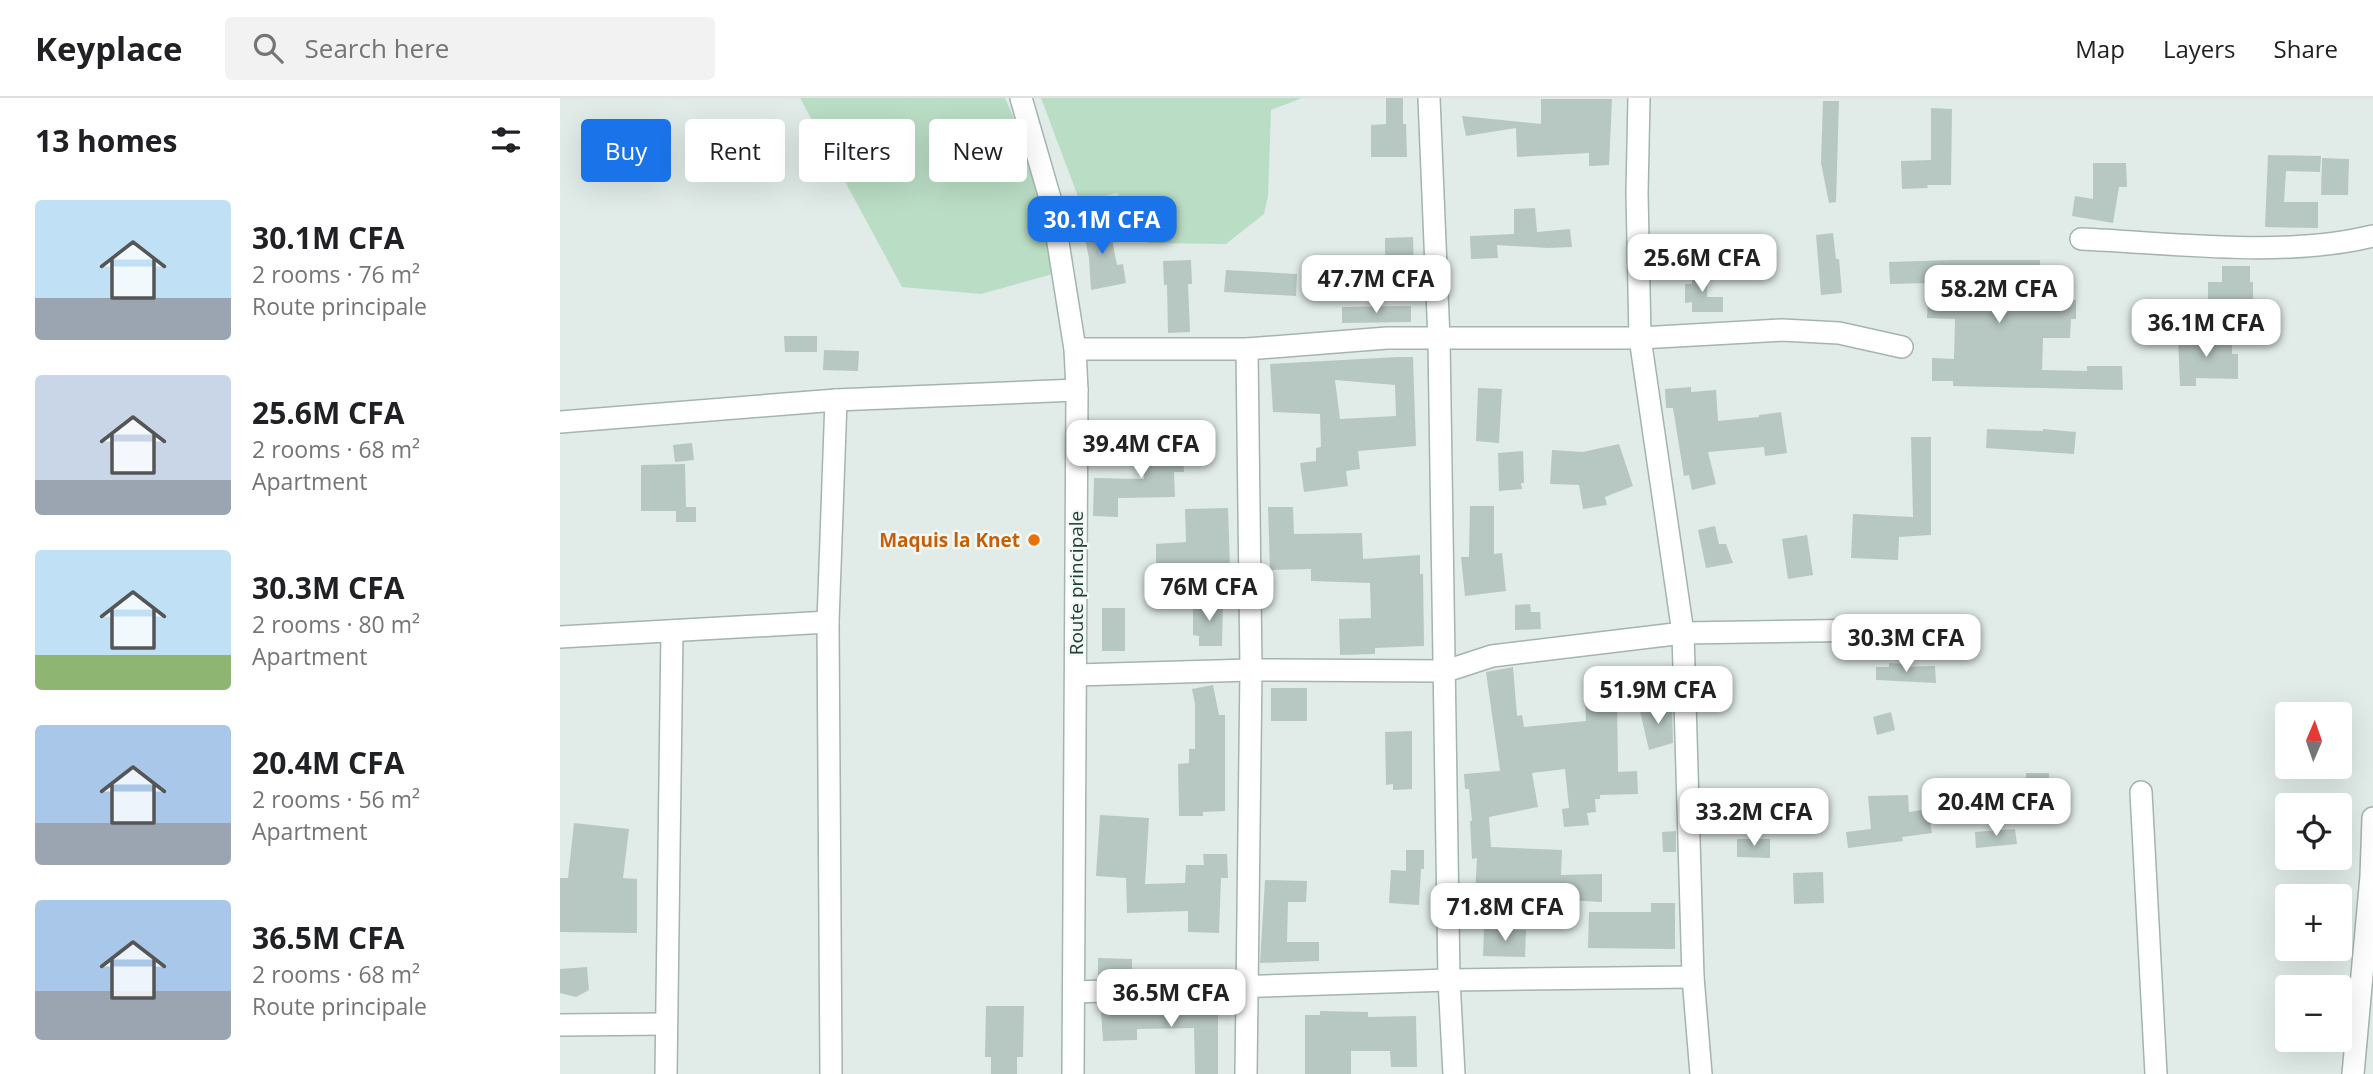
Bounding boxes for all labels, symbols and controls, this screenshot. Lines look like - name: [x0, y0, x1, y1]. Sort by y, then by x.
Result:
- search box: [225, 17, 715, 80]
- text: Keyplace: [35, 26, 183, 71]
- icon: search: [249, 29, 287, 67]
- text: Search here: [305, 30, 449, 66]
- text: Map: [2075, 32, 2125, 65]
- text: Layers: [2163, 32, 2236, 65]
- text: Share: [2274, 32, 2338, 65]
- chip: Buy: [581, 119, 671, 182]
- chip: Rent: [685, 119, 785, 182]
- chip: Filters: [799, 119, 915, 182]
- chip: New: [929, 119, 1027, 182]
- text: 13 homes: [35, 120, 178, 161]
- icon: filters: [487, 121, 525, 159]
- pin: 30.1M CFA: [1022, 197, 1182, 256]
- text: 30.1M CFA: [1044, 203, 1160, 235]
- text: 30.1M CFA: [252, 217, 404, 258]
- icon: home: [91, 228, 175, 312]
- pin: 25.6M CFA: [1622, 234, 1782, 294]
- text: 25.6M CFA: [1644, 241, 1760, 273]
- pin: 47.7M CFA: [1296, 256, 1456, 315]
- text: 2 rooms · 76 m²: [252, 258, 420, 290]
- text: 47.7M CFA: [1318, 262, 1434, 294]
- pin: 58.2M CFA: [1919, 266, 2079, 325]
- text: 58.2M CFA: [1941, 272, 2057, 304]
- text: Route principale: [252, 290, 427, 322]
- pin: 36.1M CFA: [2126, 300, 2286, 359]
- text: 36.1M CFA: [2148, 306, 2264, 338]
- text: 25.6M CFA: [252, 392, 404, 433]
- icon: home: [91, 403, 175, 487]
- pin: 39.4M CFA: [1061, 420, 1221, 480]
- text: 39.4M CFA: [1083, 427, 1199, 459]
- text: 2 rooms · 68 m²: [252, 433, 420, 465]
- text: Apartment: [252, 465, 368, 497]
- street label: Route principale: [1063, 511, 1089, 655]
- place label: Maquis la Knet: [879, 527, 1020, 553]
- marker: Maquis la Knet: [1026, 532, 1042, 548]
- pin: 76M CFA: [1144, 564, 1274, 623]
- text: 30.3M CFA: [252, 567, 404, 608]
- text: 76M CFA: [1160, 570, 1258, 602]
- icon: home: [91, 578, 175, 662]
- text: 2 rooms · 80 m²: [252, 608, 420, 640]
- pin: 30.3M CFA: [1826, 614, 1986, 674]
- text: 30.3M CFA: [1848, 621, 1964, 653]
- text: Apartment: [252, 640, 368, 672]
- pin: 51.9M CFA: [1578, 666, 1738, 726]
- text: 51.9M CFA: [1600, 673, 1716, 705]
- north arrow: [2275, 702, 2352, 779]
- map controls: [2275, 702, 2352, 1052]
- text: 20.4M CFA: [252, 742, 404, 783]
- icon: home: [91, 753, 175, 837]
- pin: 20.4M CFA: [1916, 778, 2076, 838]
- text: 2 rooms · 56 m²: [252, 783, 420, 815]
- text: 20.4M CFA: [1938, 785, 2054, 817]
- pin: 33.2M CFA: [1674, 788, 1834, 848]
- button: locate: [2275, 793, 2352, 870]
- text: 33.2M CFA: [1696, 795, 1812, 827]
- text: Apartment: [252, 815, 368, 847]
- pin: 71.8M CFA: [1425, 884, 1585, 943]
- button: +: [2275, 884, 2352, 961]
- text: 71.8M CFA: [1447, 890, 1563, 922]
- text: 36.5M CFA: [252, 917, 404, 958]
- icon: home: [91, 928, 175, 1012]
- text: 2 rooms · 68 m²: [252, 958, 420, 990]
- pin: 36.5M CFA: [1091, 970, 1251, 1029]
- button: −: [2275, 975, 2352, 1052]
- text: 36.5M CFA: [1113, 976, 1229, 1008]
- text: Route principale: [252, 990, 427, 1022]

